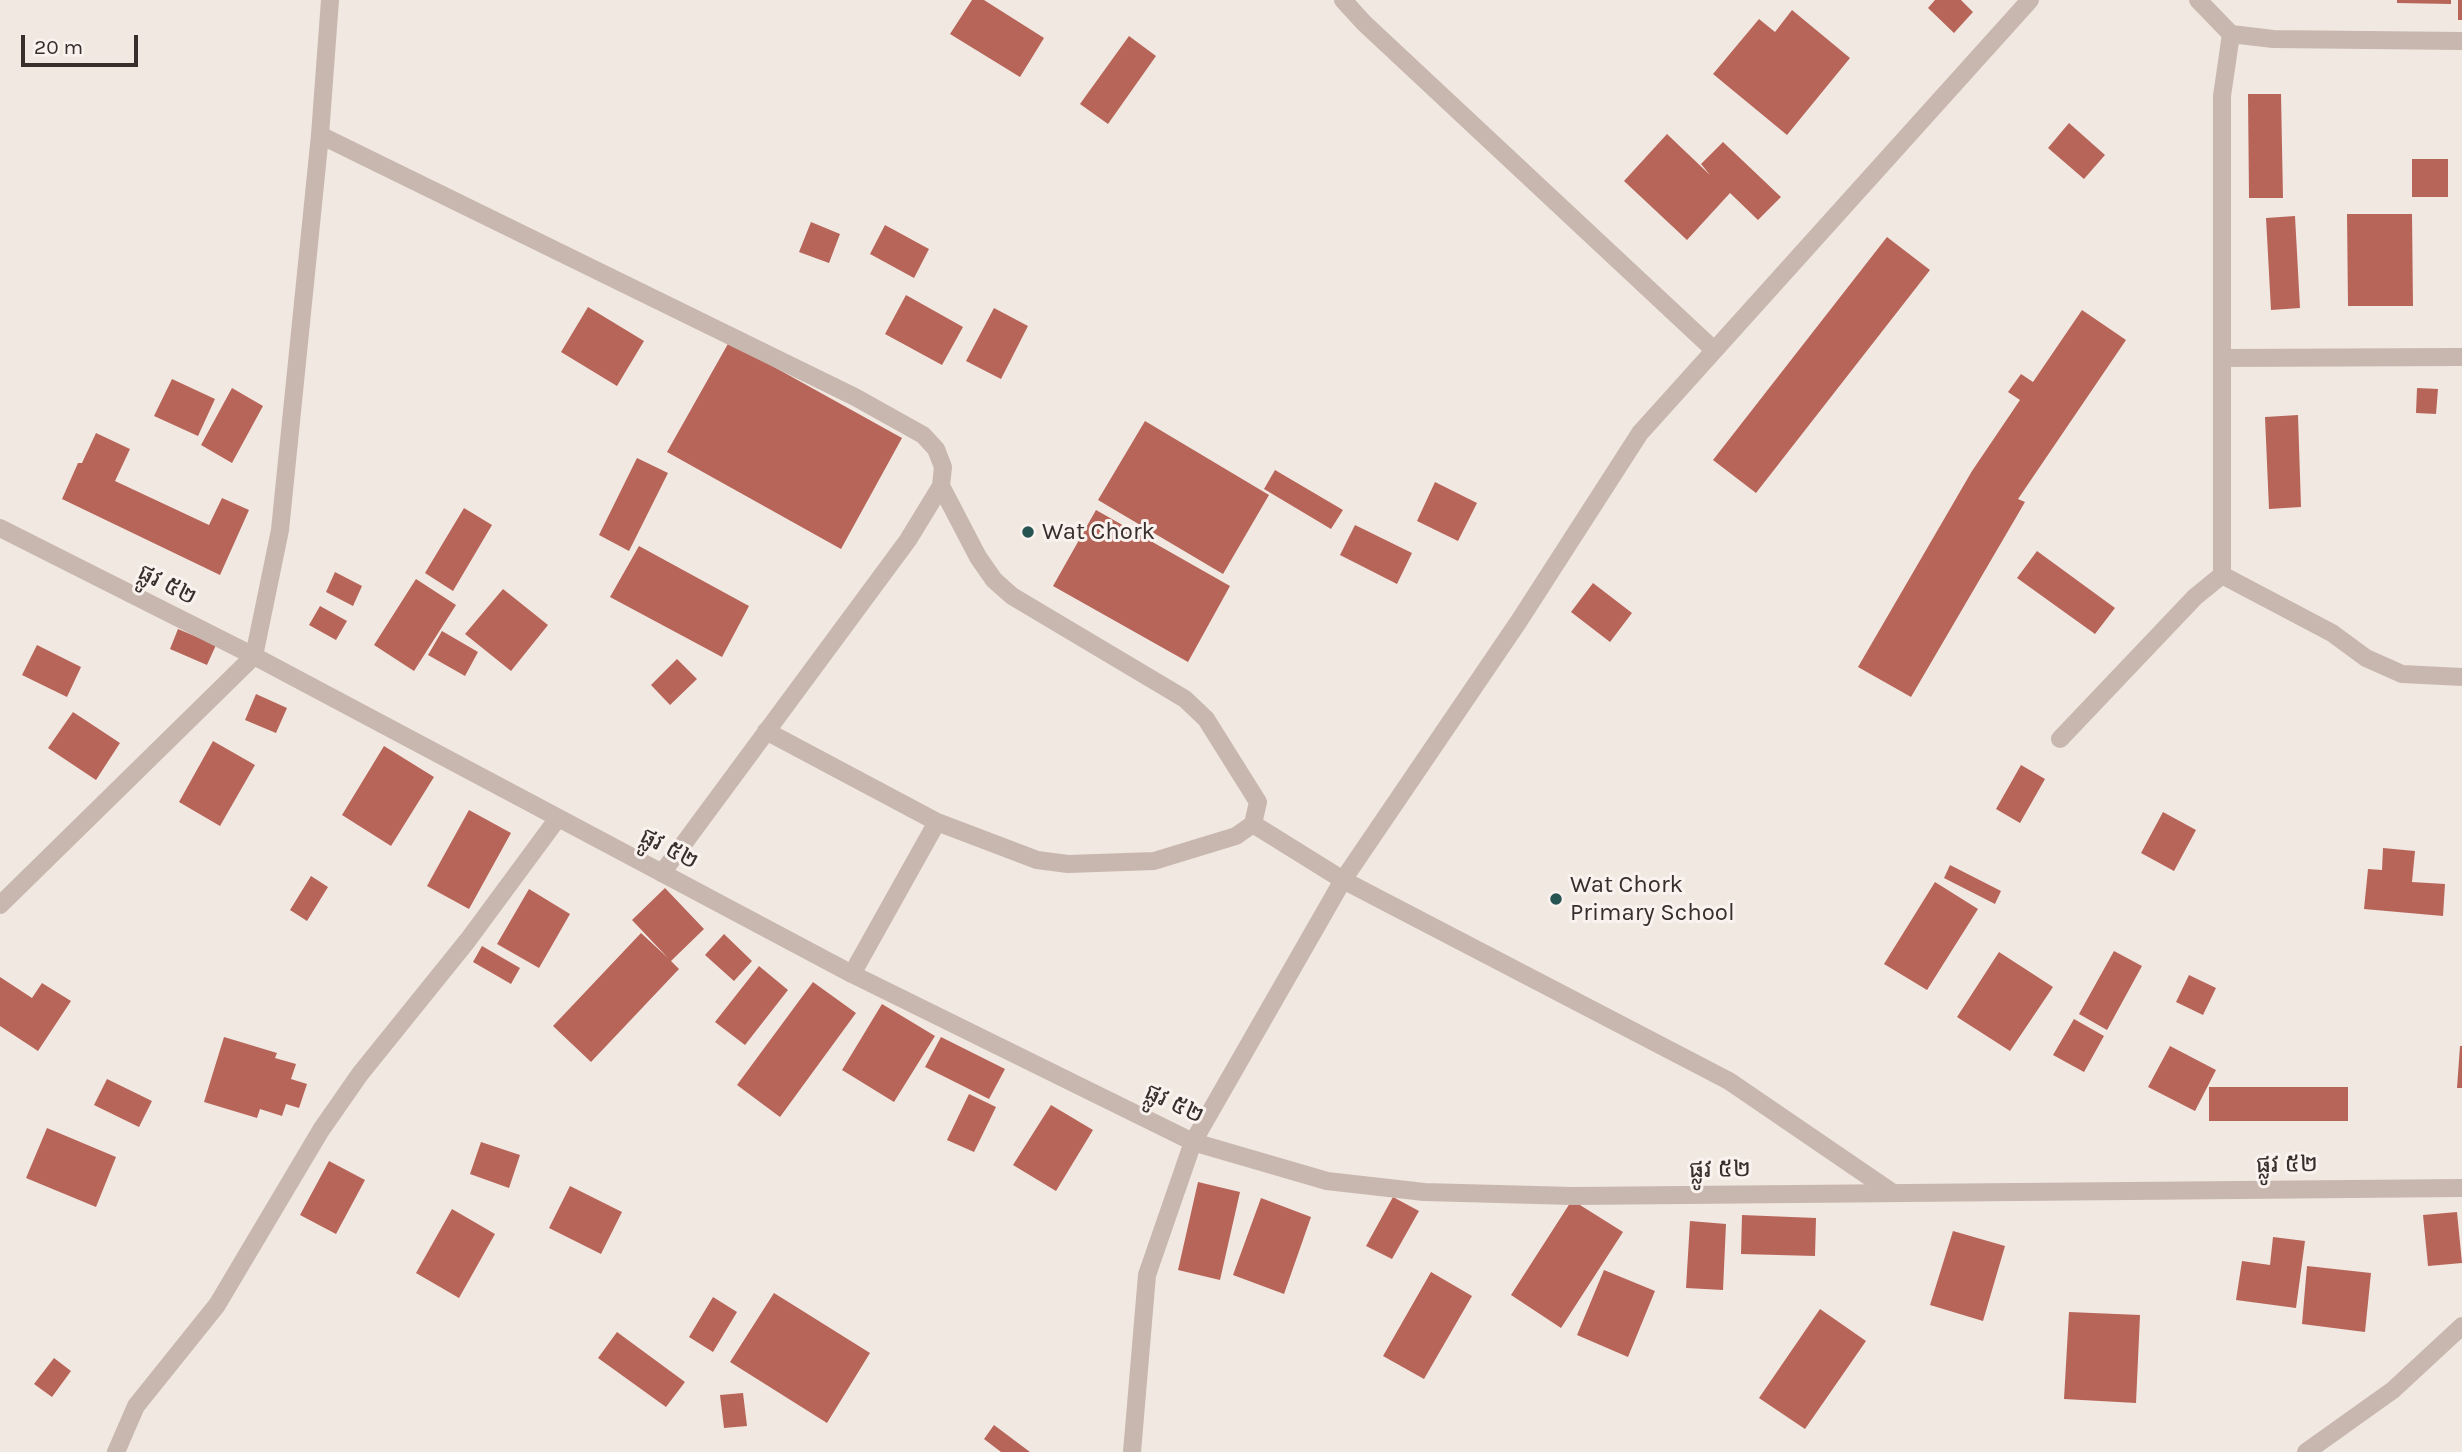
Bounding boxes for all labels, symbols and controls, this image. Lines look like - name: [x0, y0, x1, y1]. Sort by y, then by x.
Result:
- scale bar: [24, 21, 142, 65]
- text: 20 m: [34, 35, 83, 59]
- place label: Wat Chork: [1042, 518, 1155, 546]
- marker: Wat Chork: [1020, 524, 1036, 540]
- street label: ផ្លូវ ៥២: [133, 558, 201, 612]
- street label: ផ្លូវ ៥២: [635, 822, 703, 876]
- place label: Wat Chork Primary School: [1570, 871, 1735, 927]
- marker: Wat Chork Primary School: [1548, 891, 1564, 907]
- street label: ផ្លូវ ៥២: [1140, 1078, 1208, 1130]
- street label: ផ្លូវ ៥២: [2256, 1150, 2318, 1180]
- street label: ផ្លូវ ៥២: [1689, 1155, 1751, 1185]

